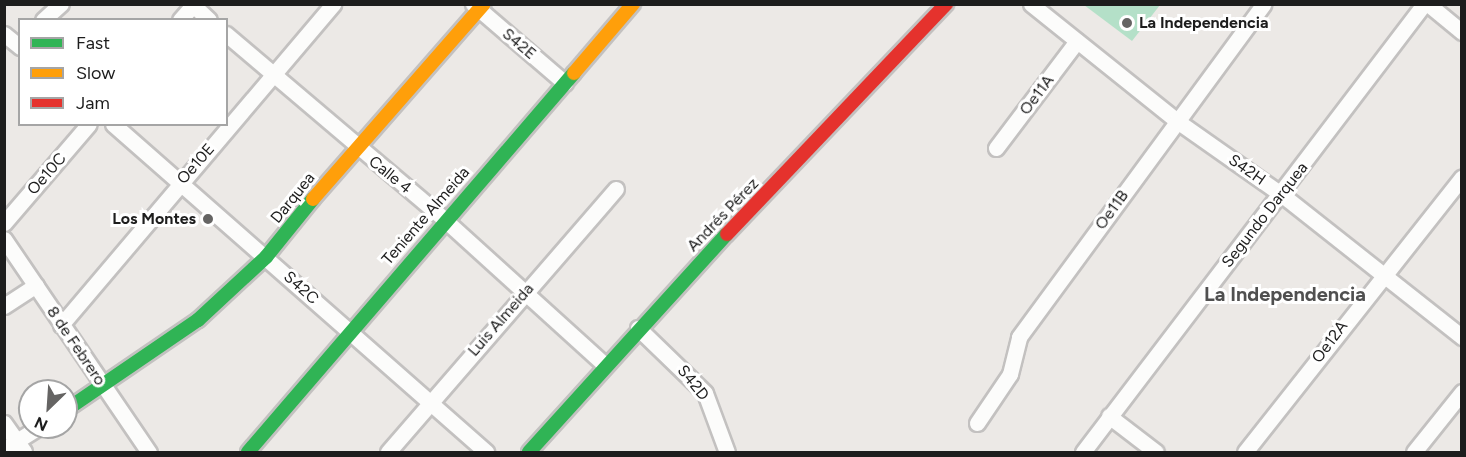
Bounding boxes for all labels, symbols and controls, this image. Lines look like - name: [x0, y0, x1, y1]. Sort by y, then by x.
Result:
- place label: La Independencia: [1139, 13, 1269, 33]
- marker: La Independencia: [1120, 16, 1134, 30]
- legend: [18, 18, 228, 126]
- street label: S42E: [498, 24, 540, 64]
- text: Fast: [76, 32, 110, 54]
- text: Slow: [76, 62, 115, 84]
- street label: Oe11A: [1016, 71, 1058, 119]
- text: Jam: [76, 92, 110, 114]
- street label: Oe10E: [173, 140, 219, 188]
- street label: Oe10C: [24, 149, 70, 199]
- street label: S42H: [1225, 150, 1269, 190]
- street label: Calle 4: [365, 152, 415, 198]
- street label: Segundo Darquea: [1218, 159, 1312, 271]
- street label: Teniente Almeida: [378, 163, 474, 269]
- street label: Darquea: [267, 169, 319, 227]
- street label: Andrés Pérez: [683, 174, 763, 256]
- street label: Oe11B: [1091, 187, 1133, 233]
- place label: Los Montes: [112, 209, 196, 229]
- marker: Los Montes: [201, 212, 215, 226]
- street label: S42C: [280, 267, 322, 309]
- street label: Luis Almeida: [464, 280, 538, 360]
- district label: La Independencia: [1204, 282, 1366, 306]
- street label: 8 de Febrero: [42, 303, 110, 389]
- street label: Oe12A: [1308, 317, 1352, 367]
- street label: S42D: [673, 362, 713, 404]
- north arrow: [18, 379, 78, 439]
- text: N: [31, 413, 51, 435]

